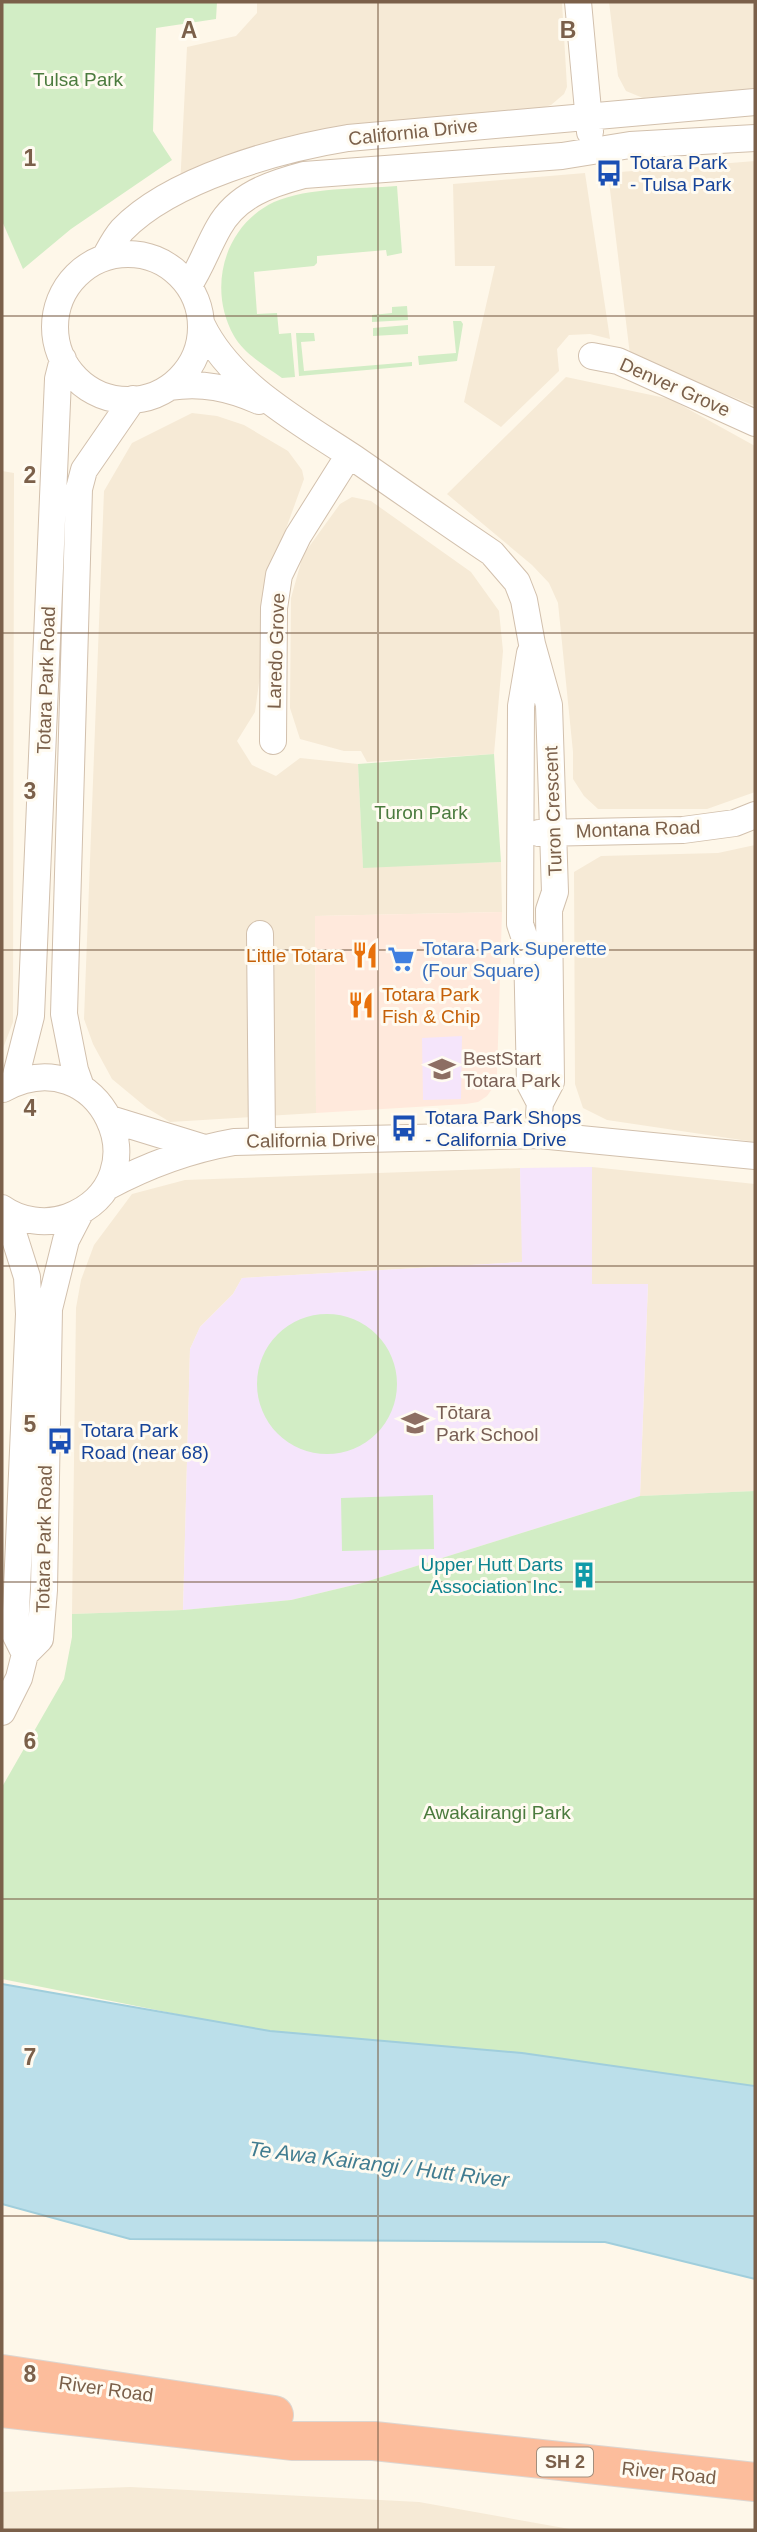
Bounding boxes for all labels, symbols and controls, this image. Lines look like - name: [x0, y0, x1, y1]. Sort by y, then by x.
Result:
- text: A: [181, 17, 197, 43]
- text: B: [560, 17, 576, 43]
- park label: Tulsa Park: [33, 69, 124, 90]
- street label: California Drive: [347, 115, 479, 149]
- text: 1: [24, 145, 37, 171]
- place label: Totara Park - Tulsa Park: [630, 152, 732, 195]
- bus stop icon: Totara Park - Tulsa Park: [594, 158, 624, 188]
- street label: Denver Grove: [617, 353, 733, 421]
- text: 2: [24, 462, 36, 488]
- street label: Laredo Grove: [263, 593, 289, 709]
- street label: Totara Park Road: [33, 606, 59, 754]
- street label: Turon Crescent: [540, 745, 566, 876]
- text: 3: [24, 778, 36, 804]
- park label: Turon Park: [374, 802, 468, 823]
- street label: Montana Road: [575, 816, 701, 842]
- place label: Totara Park Superette (Four Square): [422, 938, 607, 981]
- restaurant icon: Little Totara: [350, 940, 380, 970]
- supermarket icon: Totara Park Superette (Four Square): [386, 944, 416, 974]
- place label: Little Totara: [246, 945, 344, 966]
- place label: Totara Park Fish & Chip: [382, 984, 480, 1027]
- restaurant icon: Totara Park Fish & Chip: [346, 990, 376, 1020]
- place label: BestStart Totara Park: [463, 1048, 561, 1091]
- school or university icon: BestStart Totara Park: [427, 1054, 457, 1084]
- text: 4: [24, 1095, 37, 1121]
- place label: Totara Park Shops - California Drive: [425, 1107, 581, 1150]
- bus stop icon: Totara Park Shops - California Drive: [389, 1113, 419, 1143]
- street label: California Drive: [246, 1128, 376, 1152]
- place label: Tōtara Park School: [436, 1402, 538, 1445]
- school or university icon: Tōtara Park School: [400, 1408, 430, 1438]
- text: 5: [24, 1411, 37, 1437]
- place label: Totara Park Road (near 68): [81, 1420, 209, 1463]
- bus stop icon: Totara Park Road (near 68): [45, 1426, 75, 1456]
- street label: Totara Park Road: [32, 1465, 56, 1613]
- place label: Upper Hutt Darts Association Inc.: [420, 1554, 563, 1597]
- building icon: Upper Hutt Darts Association Inc.: [569, 1560, 599, 1590]
- text: 6: [24, 1728, 36, 1754]
- park label: Awakairangi Park: [423, 1802, 571, 1823]
- text: 7: [24, 2044, 36, 2070]
- water label: Te Awa Kairangi / Hutt River: [248, 2137, 511, 2191]
- text: 8: [24, 2361, 37, 2387]
- street label: River Road: [57, 2372, 155, 2406]
- road number: SH 2: [537, 2448, 593, 2476]
- street label: River Road: [621, 2458, 717, 2488]

